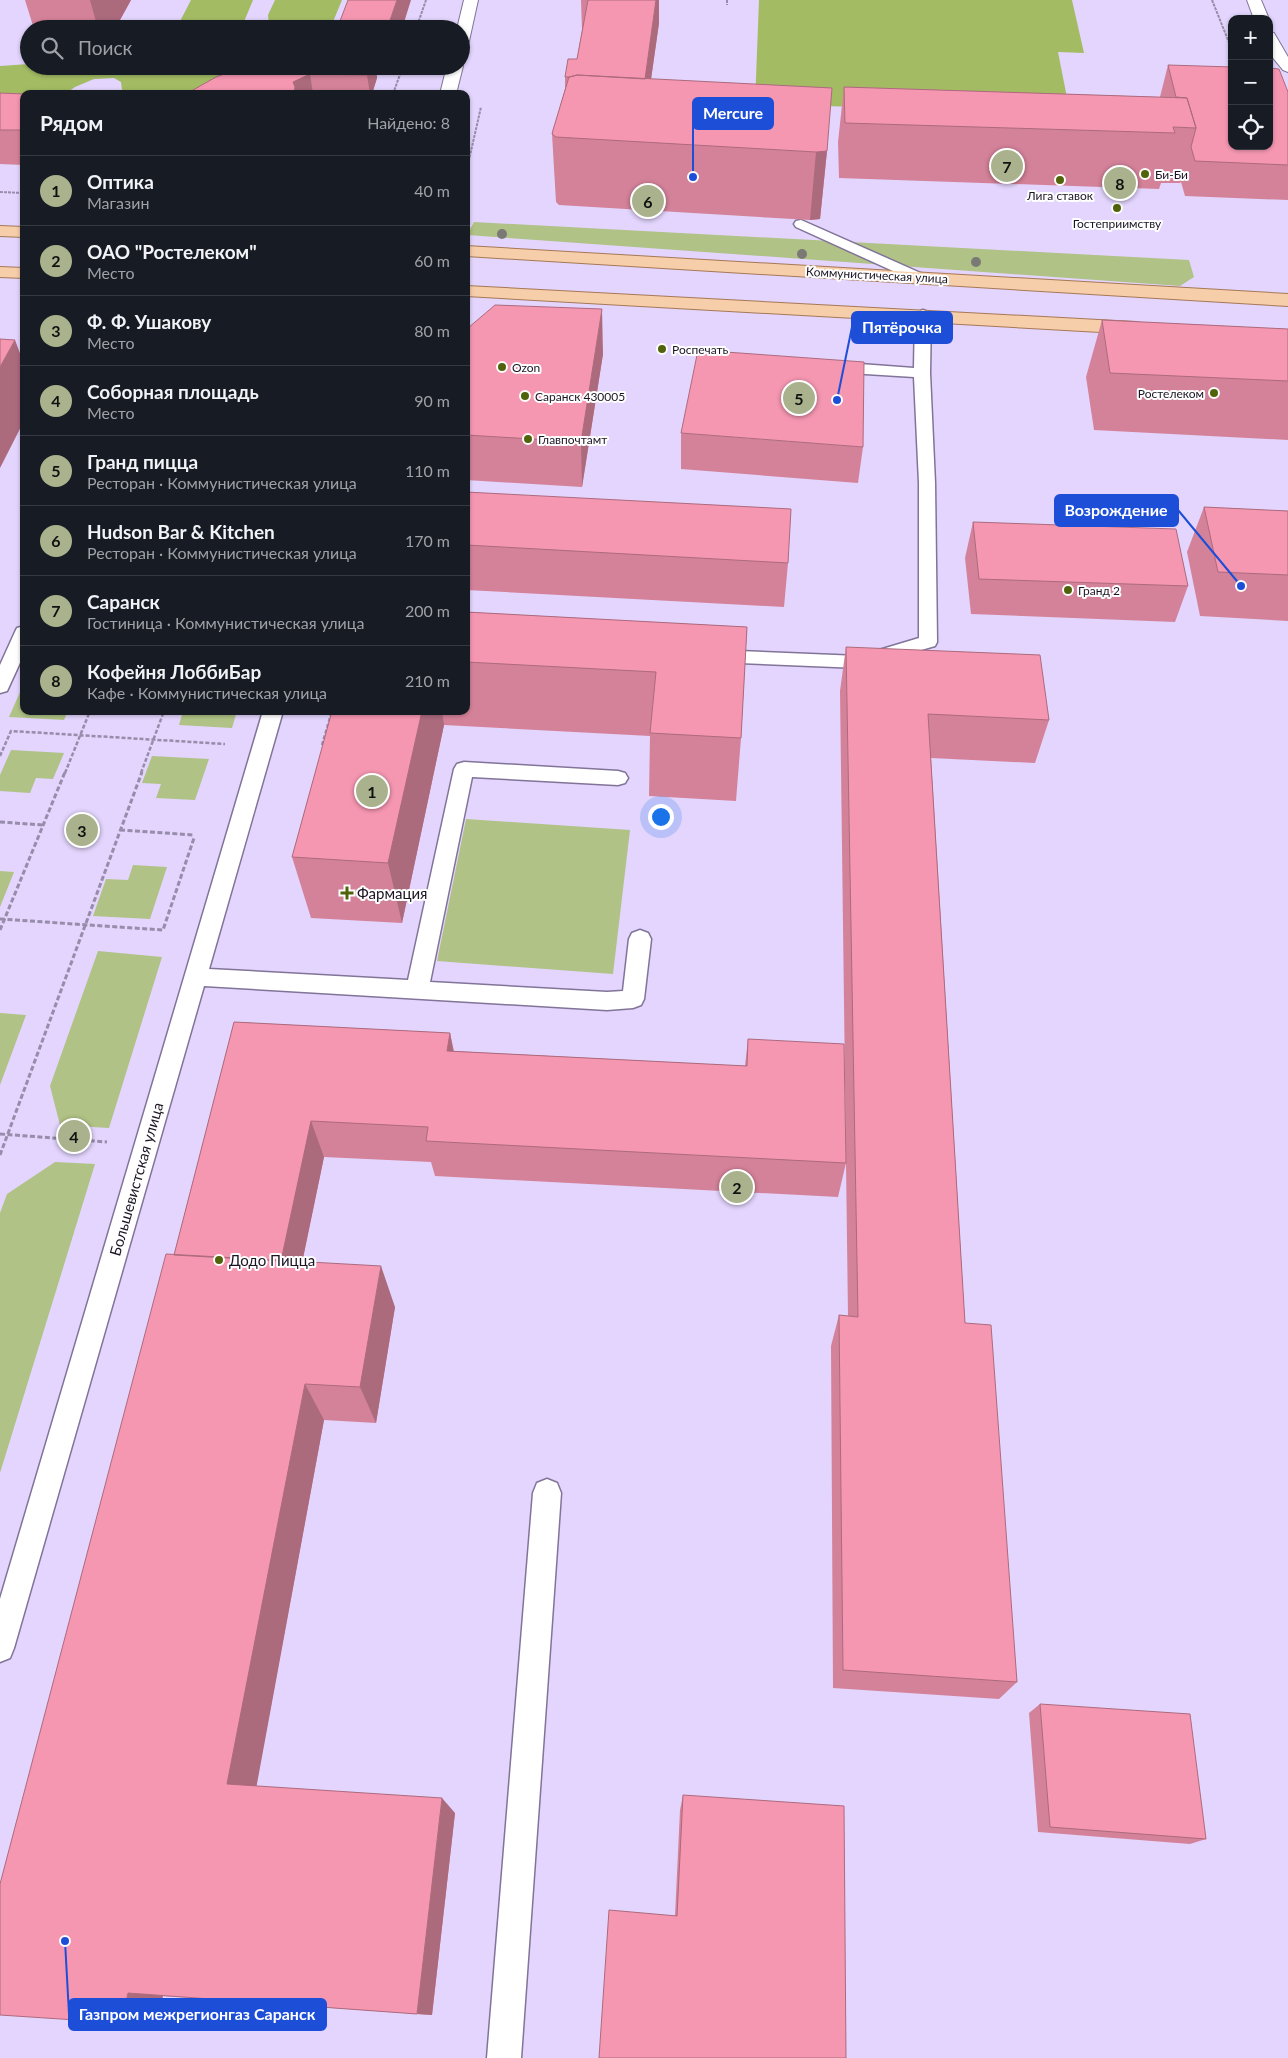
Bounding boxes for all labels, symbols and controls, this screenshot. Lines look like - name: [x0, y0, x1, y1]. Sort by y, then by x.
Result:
- map controls: [1228, 15, 1273, 150]
- button: +: [1228, 15, 1273, 60]
- search box: [20, 20, 470, 75]
- icon: search: [38, 34, 66, 62]
- text: Поиск: [78, 36, 132, 59]
- button: −: [1228, 60, 1273, 105]
- callout: Mercure: [693, 98, 773, 129]
- text: Mercure: [703, 103, 764, 122]
- button: locate: [1228, 105, 1273, 150]
- text: Рядом: [40, 110, 103, 135]
- text: Найдено: 8: [367, 113, 450, 132]
- pin: 7: [991, 147, 1023, 185]
- pin: 8: [1104, 164, 1136, 202]
- place label: Би-Би: [1155, 167, 1188, 182]
- marker: Би-Би: [1139, 168, 1151, 180]
- text: Оптика: [87, 170, 154, 193]
- marker: Лига ставок: [1054, 174, 1066, 186]
- text: 1: [51, 181, 61, 200]
- text: 40 m: [414, 181, 450, 200]
- pin: 6: [632, 182, 664, 220]
- place label: Лига ставок: [1026, 188, 1094, 203]
- text: Магазин: [87, 193, 149, 212]
- marker: Гостеприимству: [1111, 202, 1123, 214]
- place label: Гостеприимству: [1073, 216, 1162, 231]
- text: ОАО "Ростелеком": [87, 240, 257, 263]
- text: 2: [51, 251, 61, 270]
- text: 60 m: [414, 251, 450, 270]
- text: Место: [87, 263, 135, 282]
- street label: Коммунистическая улица: [806, 264, 948, 286]
- text: Ф. Ф. Ушакову: [87, 310, 211, 333]
- callout: Пятёрочка: [852, 312, 952, 343]
- text: Пятёрочка: [862, 317, 942, 336]
- text: 3: [51, 321, 61, 340]
- text: 80 m: [414, 321, 450, 340]
- text: Место: [87, 333, 135, 352]
- place label: Роспечать: [672, 342, 729, 357]
- marker: Роспечать: [656, 343, 668, 355]
- place label: Ozon: [512, 360, 540, 375]
- marker: Ozon: [496, 361, 508, 373]
- pin: 5: [783, 379, 815, 417]
- text: Соборная площадь: [87, 380, 259, 403]
- place label: Ростелеком: [1138, 386, 1204, 401]
- marker: Ростелеком: [1208, 387, 1220, 399]
- place label: Саранск 430005: [535, 389, 625, 404]
- marker: Саранск 430005: [519, 390, 531, 402]
- text: 4: [51, 391, 61, 410]
- text: 90 m: [414, 391, 450, 410]
- text: Место: [87, 403, 135, 422]
- place label: Главпочтамт: [538, 432, 607, 447]
- marker: Главпочтамт: [522, 433, 534, 445]
- text: Гранд пицца: [87, 450, 198, 473]
- text: 5: [51, 461, 61, 480]
- text: 110 m: [405, 461, 450, 480]
- text: Ресторан · Коммунистическая улица: [87, 473, 357, 492]
- callout: Возрождение: [1055, 495, 1178, 526]
- text: Возрождение: [1064, 500, 1168, 519]
- text: Hudson Bar & Kitchen: [87, 520, 275, 543]
- text: 6: [51, 531, 61, 550]
- text: 170 m: [405, 531, 450, 550]
- text: Ресторан · Коммунистическая улица: [87, 543, 357, 562]
- place label: Гранд 2: [1078, 583, 1120, 598]
- marker: Гранд 2: [1062, 584, 1074, 596]
- text: Саранск: [87, 590, 160, 613]
- text: 7: [51, 601, 61, 620]
- text: 200 m: [405, 601, 450, 620]
- text: Гостиница · Коммунистическая улица: [87, 613, 364, 632]
- text: Кофейня ЛоббиБар: [87, 660, 261, 683]
- text: 8: [51, 671, 61, 690]
- text: 210 m: [405, 671, 450, 690]
- text: Кафе · Коммунистическая улица: [87, 683, 327, 702]
- pin: 1: [356, 772, 388, 810]
- your location: [648, 804, 674, 830]
- pin: 3: [66, 811, 98, 849]
- place label: Фармация: [357, 884, 428, 902]
- marker: Фармация: [341, 887, 353, 899]
- street label: Большевистская улица: [105, 1100, 167, 1258]
- pin: 4: [58, 1117, 90, 1155]
- pin: 2: [721, 1168, 753, 1206]
- place label: Додо Пицца: [229, 1251, 315, 1269]
- marker: Додо Пицца: [213, 1254, 225, 1266]
- callout: Газпром межрегионгаз Саранск: [69, 1999, 326, 2030]
- text: Газпром межрегионгаз Саранск: [79, 2004, 316, 2023]

